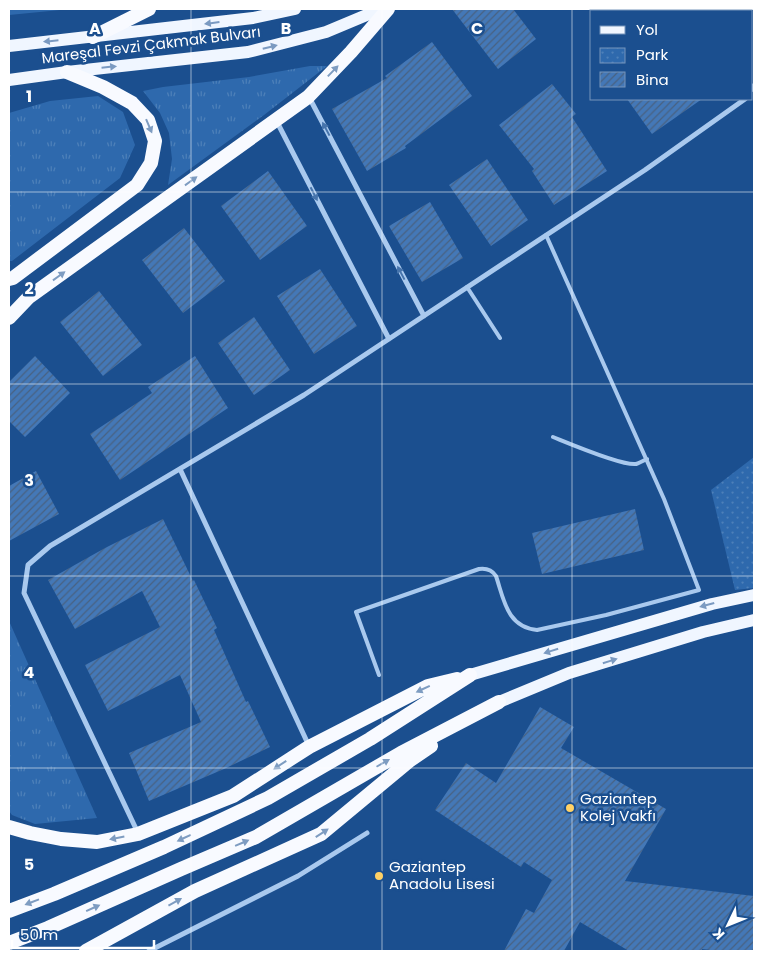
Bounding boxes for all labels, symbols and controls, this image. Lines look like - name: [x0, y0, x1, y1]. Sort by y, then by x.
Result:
- legend: [590, 10, 753, 100]
- text: A: [89, 17, 101, 40]
- text: B: [281, 17, 291, 40]
- text: C: [471, 17, 483, 40]
- one-way arrow: [204, 19, 220, 27]
- text: Yol: [636, 19, 658, 40]
- street label: Mareşal Fevzi Çakmak Bulvarı: [40, 21, 262, 68]
- one-way arrow: [43, 37, 59, 45]
- one-way arrow: [263, 42, 278, 50]
- text: Park: [636, 44, 668, 65]
- one-way arrow: [101, 63, 117, 71]
- one-way arrow: [327, 65, 339, 77]
- text: Bina: [636, 69, 669, 90]
- text: 1: [26, 85, 32, 108]
- one-way arrow: [146, 119, 154, 133]
- one-way arrow: [321, 122, 330, 136]
- one-way arrow: [184, 176, 198, 186]
- one-way arrow: [310, 187, 318, 202]
- one-way arrow: [397, 265, 405, 280]
- one-way arrow: [52, 270, 65, 281]
- text: 2: [24, 277, 34, 300]
- text: 3: [24, 469, 34, 492]
- one-way arrow: [699, 602, 714, 610]
- one-way arrow: [543, 648, 558, 656]
- one-way arrow: [603, 656, 618, 664]
- text: 4: [24, 661, 35, 684]
- one-way arrow: [416, 685, 430, 693]
- one-way arrow: [376, 759, 389, 768]
- one-way arrow: [273, 761, 287, 770]
- place label: Gaziantep Kolej Vakfı: [580, 788, 657, 826]
- marker: Gaziantep Kolej Vakfı: [564, 802, 576, 814]
- one-way arrow: [315, 828, 328, 838]
- one-way arrow: [177, 833, 192, 842]
- one-way arrow: [109, 834, 124, 842]
- one-way arrow: [234, 839, 249, 847]
- text: 5: [24, 853, 34, 876]
- place label: Gaziantep Anadolu Lisesi: [389, 856, 495, 894]
- marker: Gaziantep Anadolu Lisesi: [373, 870, 385, 882]
- one-way arrow: [168, 898, 182, 907]
- one-way arrow: [24, 899, 39, 906]
- north arrow: [703, 900, 753, 950]
- one-way arrow: [86, 904, 100, 912]
- scale bar: [12, 918, 155, 950]
- text: K: [708, 923, 729, 944]
- text: 50 m: [20, 924, 58, 945]

